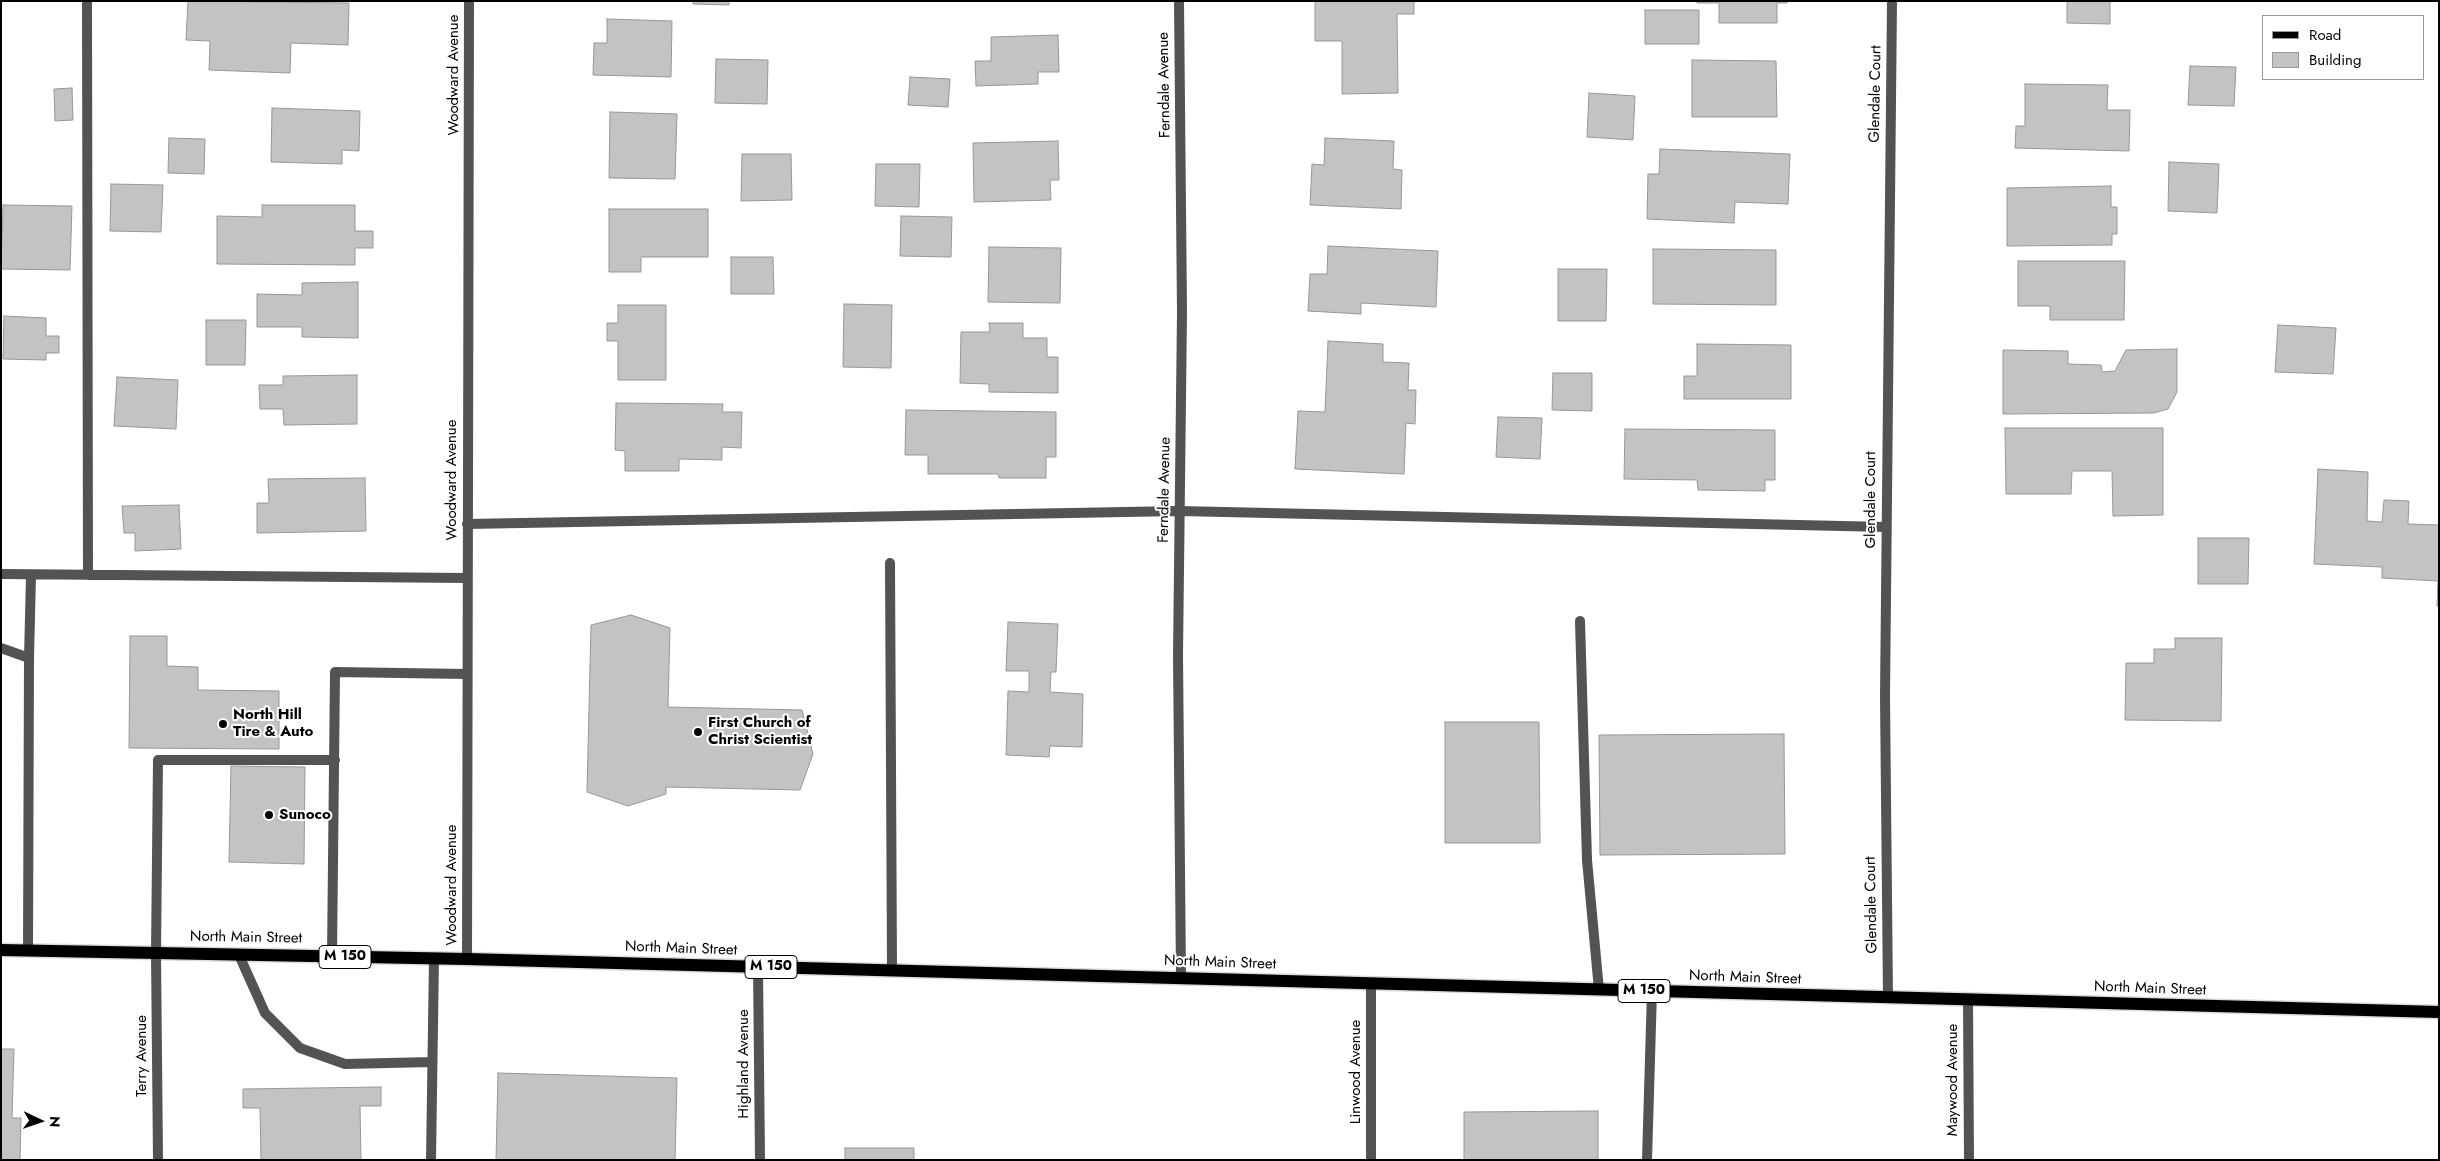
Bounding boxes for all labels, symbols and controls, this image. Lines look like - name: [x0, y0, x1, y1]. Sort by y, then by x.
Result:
- street label: Woodward Avenue: [445, 15, 463, 135]
- legend: [2262, 15, 2425, 80]
- text: Road: [2309, 24, 2341, 46]
- street label: Ferndale Avenue: [1155, 32, 1175, 138]
- street label: Glendale Court: [1866, 45, 1886, 143]
- text: Building: [2309, 49, 2361, 71]
- street label: Woodward Avenue: [443, 420, 461, 540]
- street label: Ferndale Avenue: [1155, 437, 1175, 543]
- street label: Glendale Court: [1862, 451, 1880, 549]
- place label: North Hill Tire & Auto: [233, 706, 313, 741]
- place label: First Church of Christ Scientist: [708, 714, 812, 749]
- marker: North Hill Tire & Auto: [217, 718, 229, 730]
- marker: First Church of Christ Scientist: [692, 726, 704, 738]
- place label: Sunoco: [279, 806, 331, 824]
- marker: Sunoco: [263, 809, 275, 821]
- street label: Woodward Avenue: [443, 825, 461, 945]
- street label: Glendale Court: [1862, 856, 1882, 954]
- street label: North Main Street: [190, 928, 302, 948]
- street label: North Main Street: [625, 938, 737, 960]
- road number: M 150: [319, 946, 371, 969]
- street label: North Main Street: [1164, 952, 1276, 974]
- road number: M 150: [745, 956, 797, 979]
- street label: North Main Street: [1689, 967, 1801, 989]
- street label: North Main Street: [2094, 978, 2206, 1000]
- road number: M 150: [1618, 979, 1670, 1002]
- street label: Highland Avenue: [735, 1009, 753, 1119]
- street label: Terry Avenue: [133, 1015, 151, 1097]
- street label: Linwood Avenue: [1347, 1020, 1365, 1124]
- street label: Maywood Avenue: [1944, 1024, 1962, 1136]
- north arrow: [15, 1096, 65, 1146]
- text: N: [45, 1116, 65, 1128]

